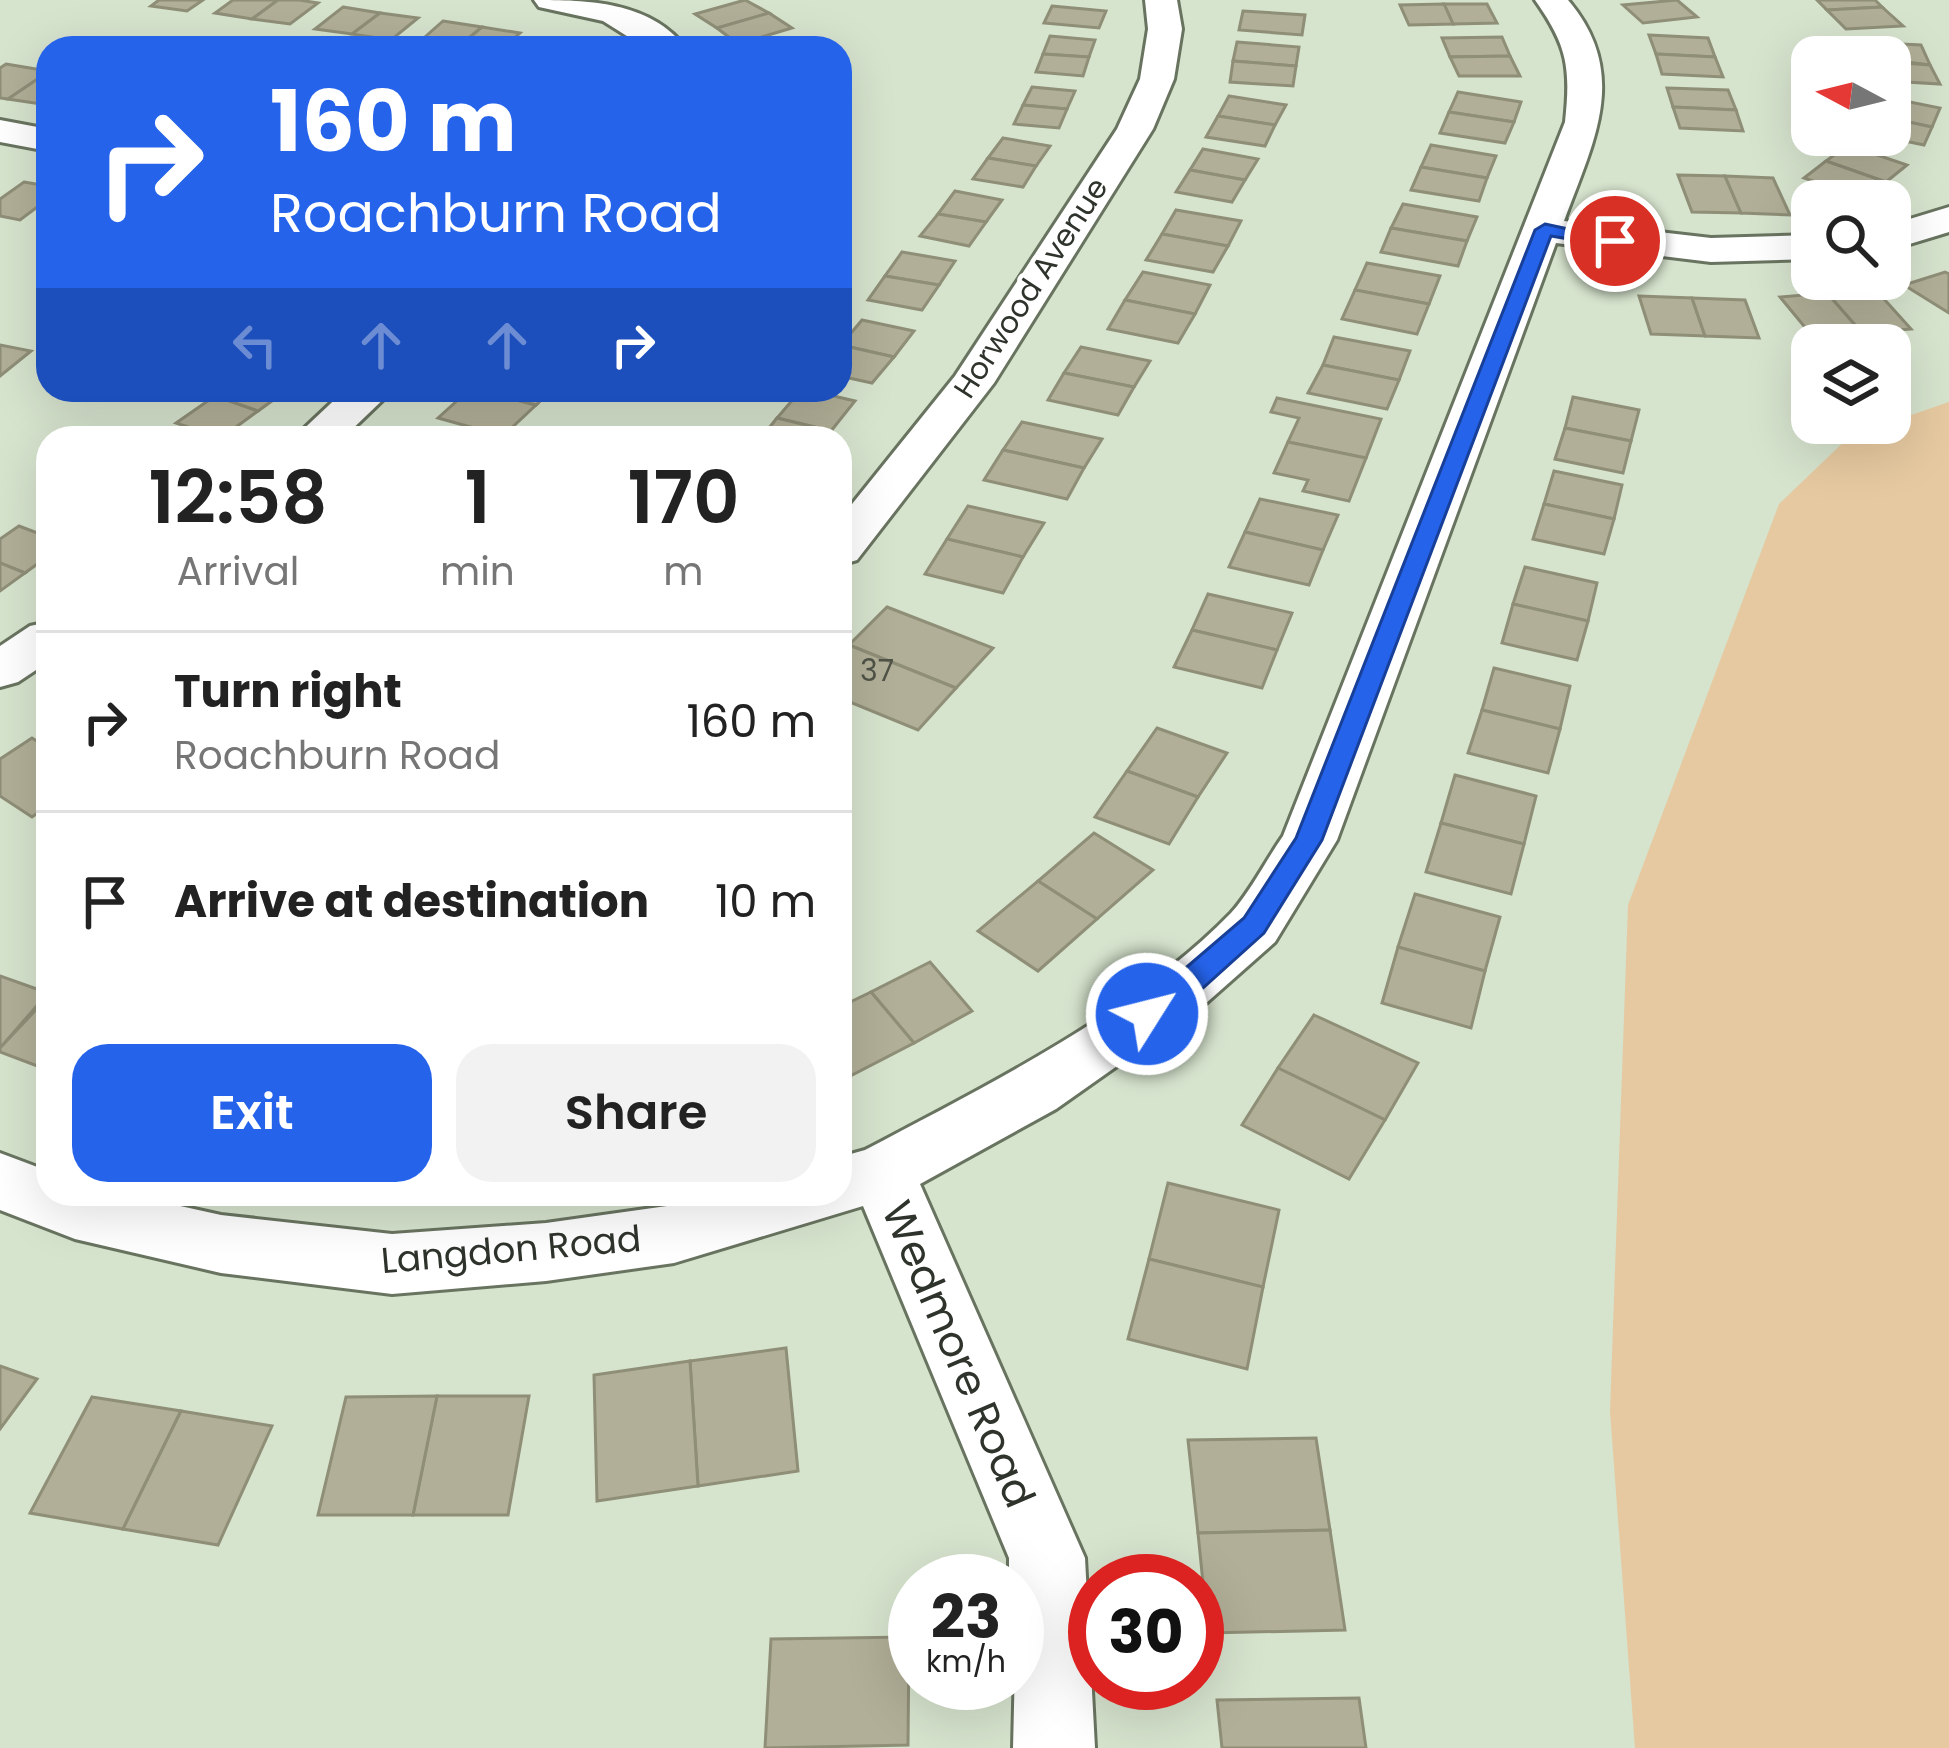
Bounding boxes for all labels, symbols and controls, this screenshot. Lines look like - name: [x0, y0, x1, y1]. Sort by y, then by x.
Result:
- north arrow: [1791, 36, 1911, 156]
- map controls: [1791, 36, 1911, 444]
- text: 160 m: [270, 63, 517, 180]
- icon: right: [72, 84, 228, 240]
- street label: Horwood Avenue: [943, 169, 1118, 406]
- text: Roachburn Road: [270, 175, 722, 251]
- button: search: [1791, 180, 1911, 300]
- pin: [1564, 190, 1666, 292]
- icon: arrive: [1582, 208, 1648, 274]
- icon: left: [222, 312, 288, 378]
- icon: ahead: [348, 312, 414, 378]
- icon: ahead: [474, 312, 540, 378]
- icon: right: [600, 312, 666, 378]
- button: layers: [1791, 324, 1911, 444]
- text: 12:58: [149, 447, 328, 548]
- text: 1: [464, 447, 491, 548]
- text: 170: [627, 447, 739, 548]
- text: Arrival: [177, 544, 299, 599]
- text: min: [440, 544, 515, 599]
- text: m: [663, 544, 703, 599]
- house number: 37: [860, 649, 894, 692]
- text: Turn right: [174, 660, 402, 723]
- icon: right: [72, 689, 138, 755]
- text: 160 m: [686, 690, 816, 753]
- text: Roachburn Road: [174, 728, 500, 783]
- icon: arrive: [72, 869, 138, 935]
- text: Arrive at destination: [174, 870, 649, 933]
- text: 10 m: [715, 870, 816, 933]
- position arrow: [1084, 951, 1210, 1077]
- button: Exit: [72, 1044, 432, 1182]
- button: Share: [456, 1044, 816, 1182]
- street label: Wedmore Road: [867, 1192, 1050, 1517]
- street label: Langdon Road: [379, 1213, 643, 1286]
- speed limit sign: 30: [1068, 1554, 1224, 1710]
- text: 23: [931, 1575, 1001, 1659]
- text: km/h: [926, 1640, 1006, 1683]

